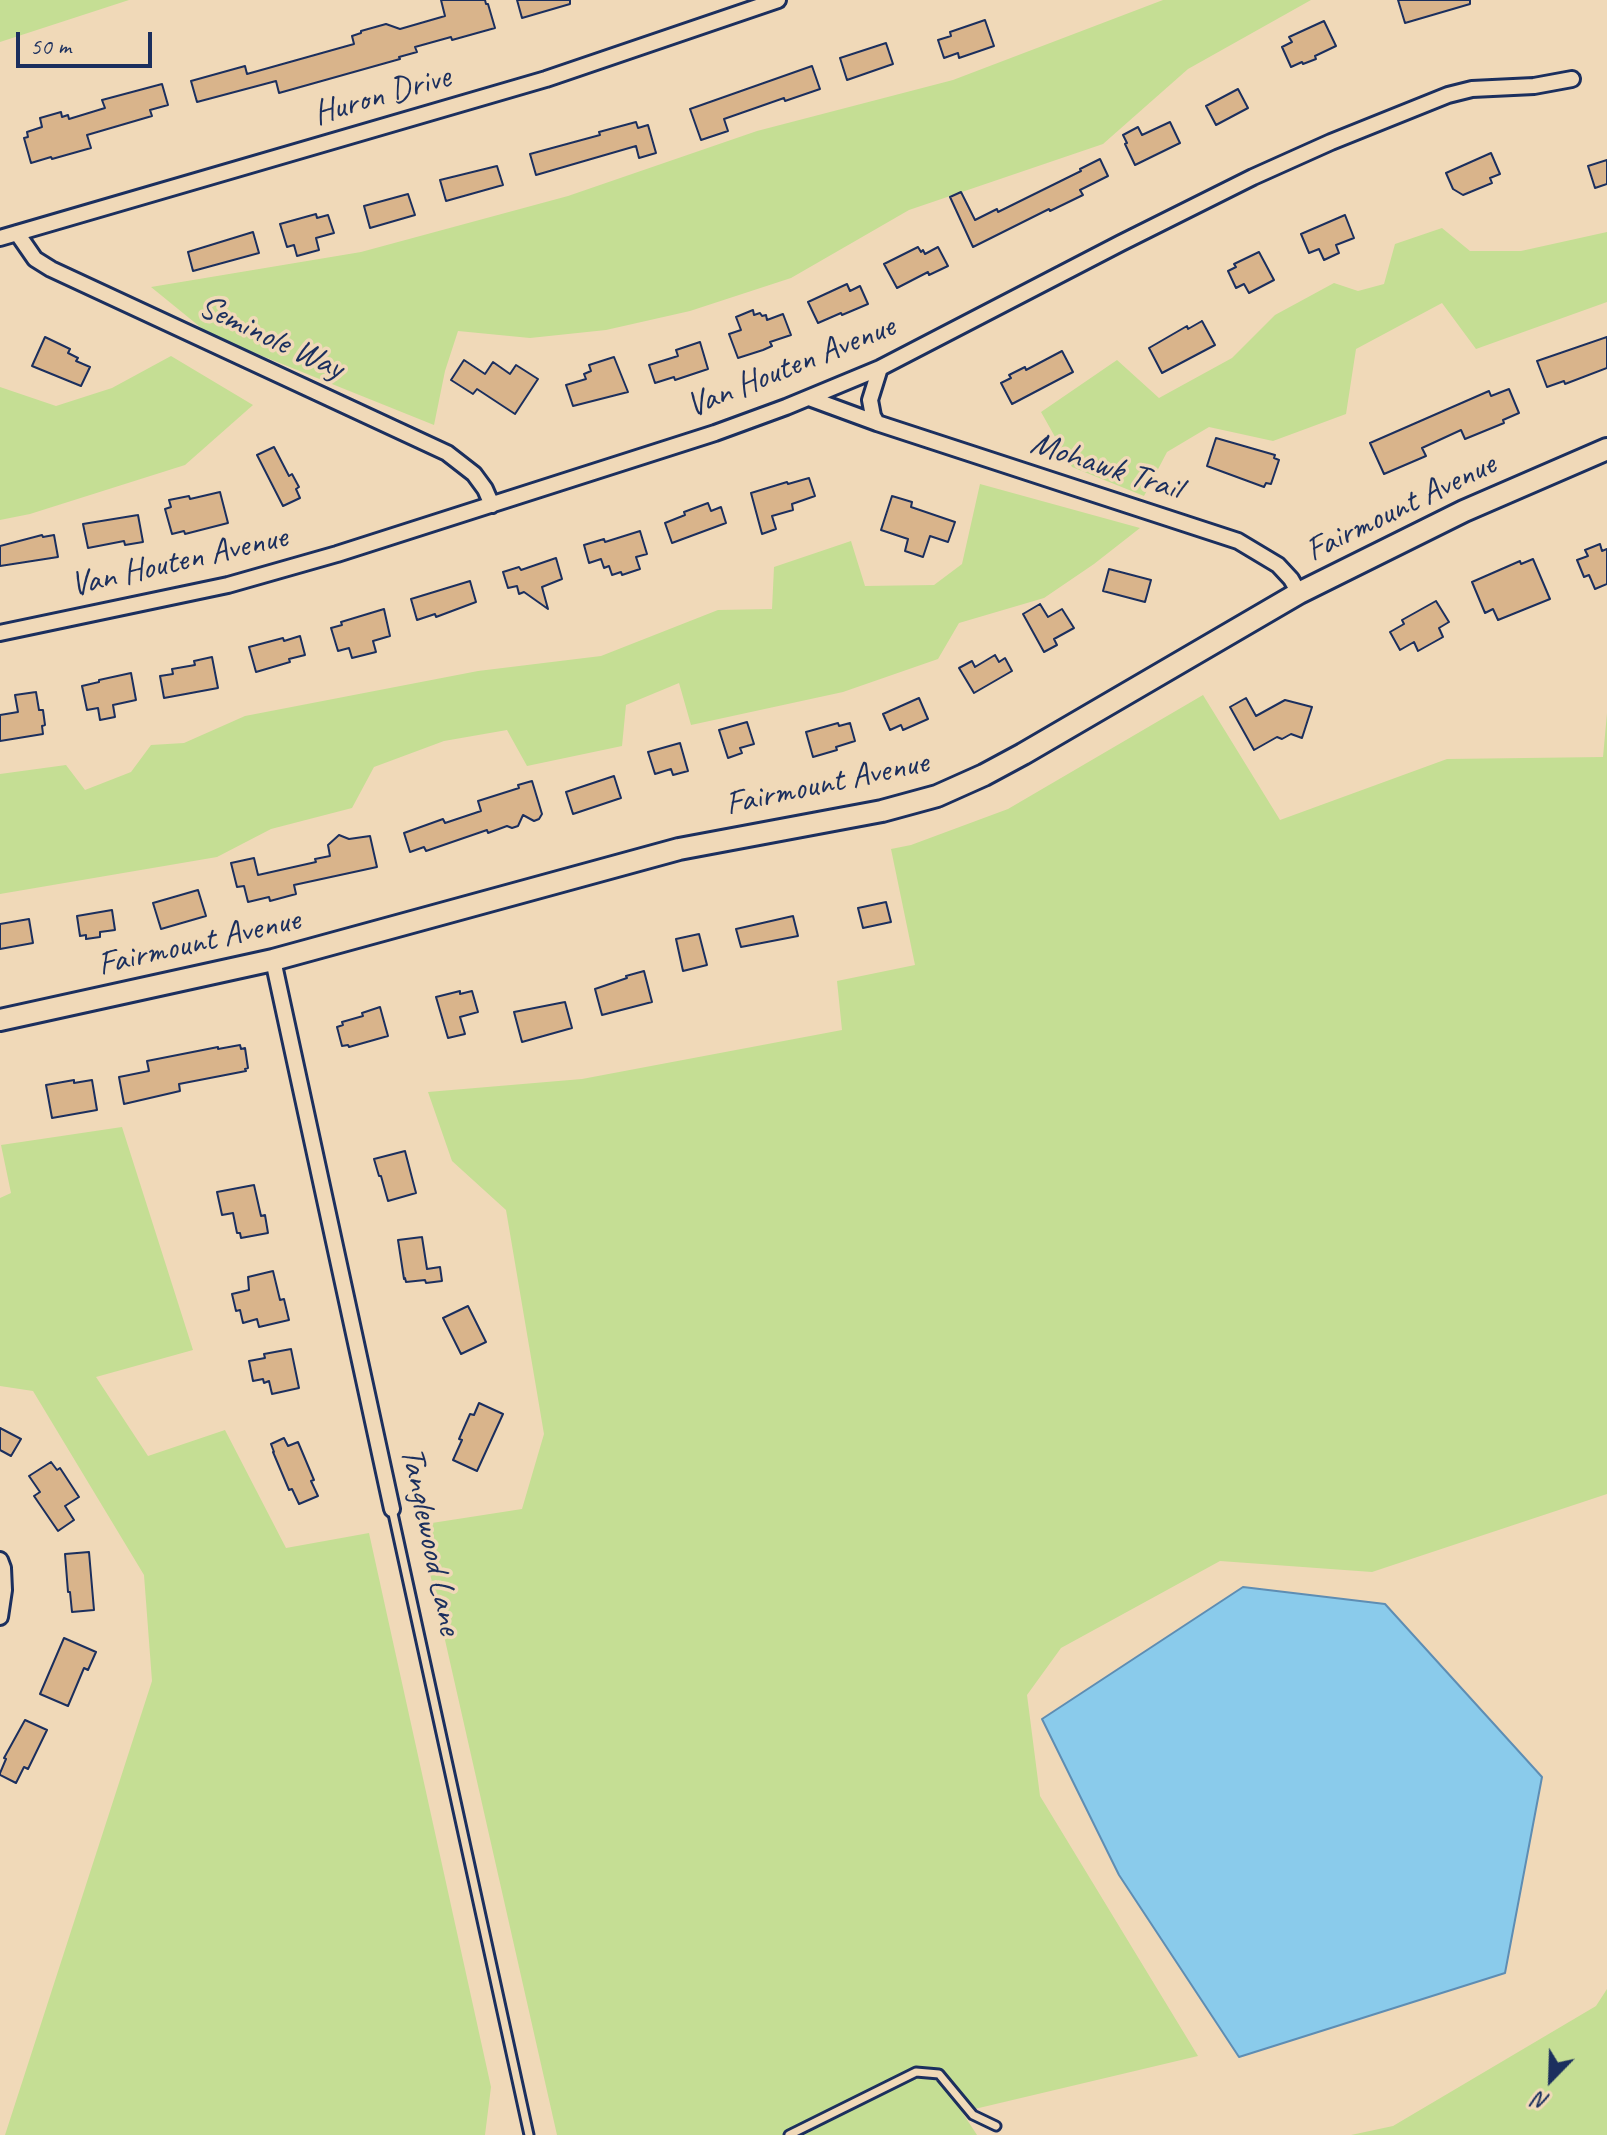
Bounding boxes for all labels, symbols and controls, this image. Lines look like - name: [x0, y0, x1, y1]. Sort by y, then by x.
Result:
- scale bar: [20, 16, 156, 66]
- text: 50 m: [30, 31, 71, 61]
- street label: Huron Drive: [309, 57, 455, 135]
- street label: Seminole Way: [192, 287, 350, 389]
- street label: Van Houten Avenue: [681, 307, 901, 427]
- street label: Mohawk Trail: [1026, 423, 1186, 511]
- street label: Fairmount Avenue: [1299, 444, 1503, 572]
- street label: Van Houten Avenue: [67, 517, 291, 607]
- street label: Fairmount Avenue: [722, 743, 932, 825]
- street label: Fairmount Avenue: [94, 900, 304, 986]
- street label: Tanglewood Lane: [390, 1444, 470, 1638]
- north arrow: [1511, 2039, 1591, 2119]
- text: N: [1530, 2086, 1553, 2117]

